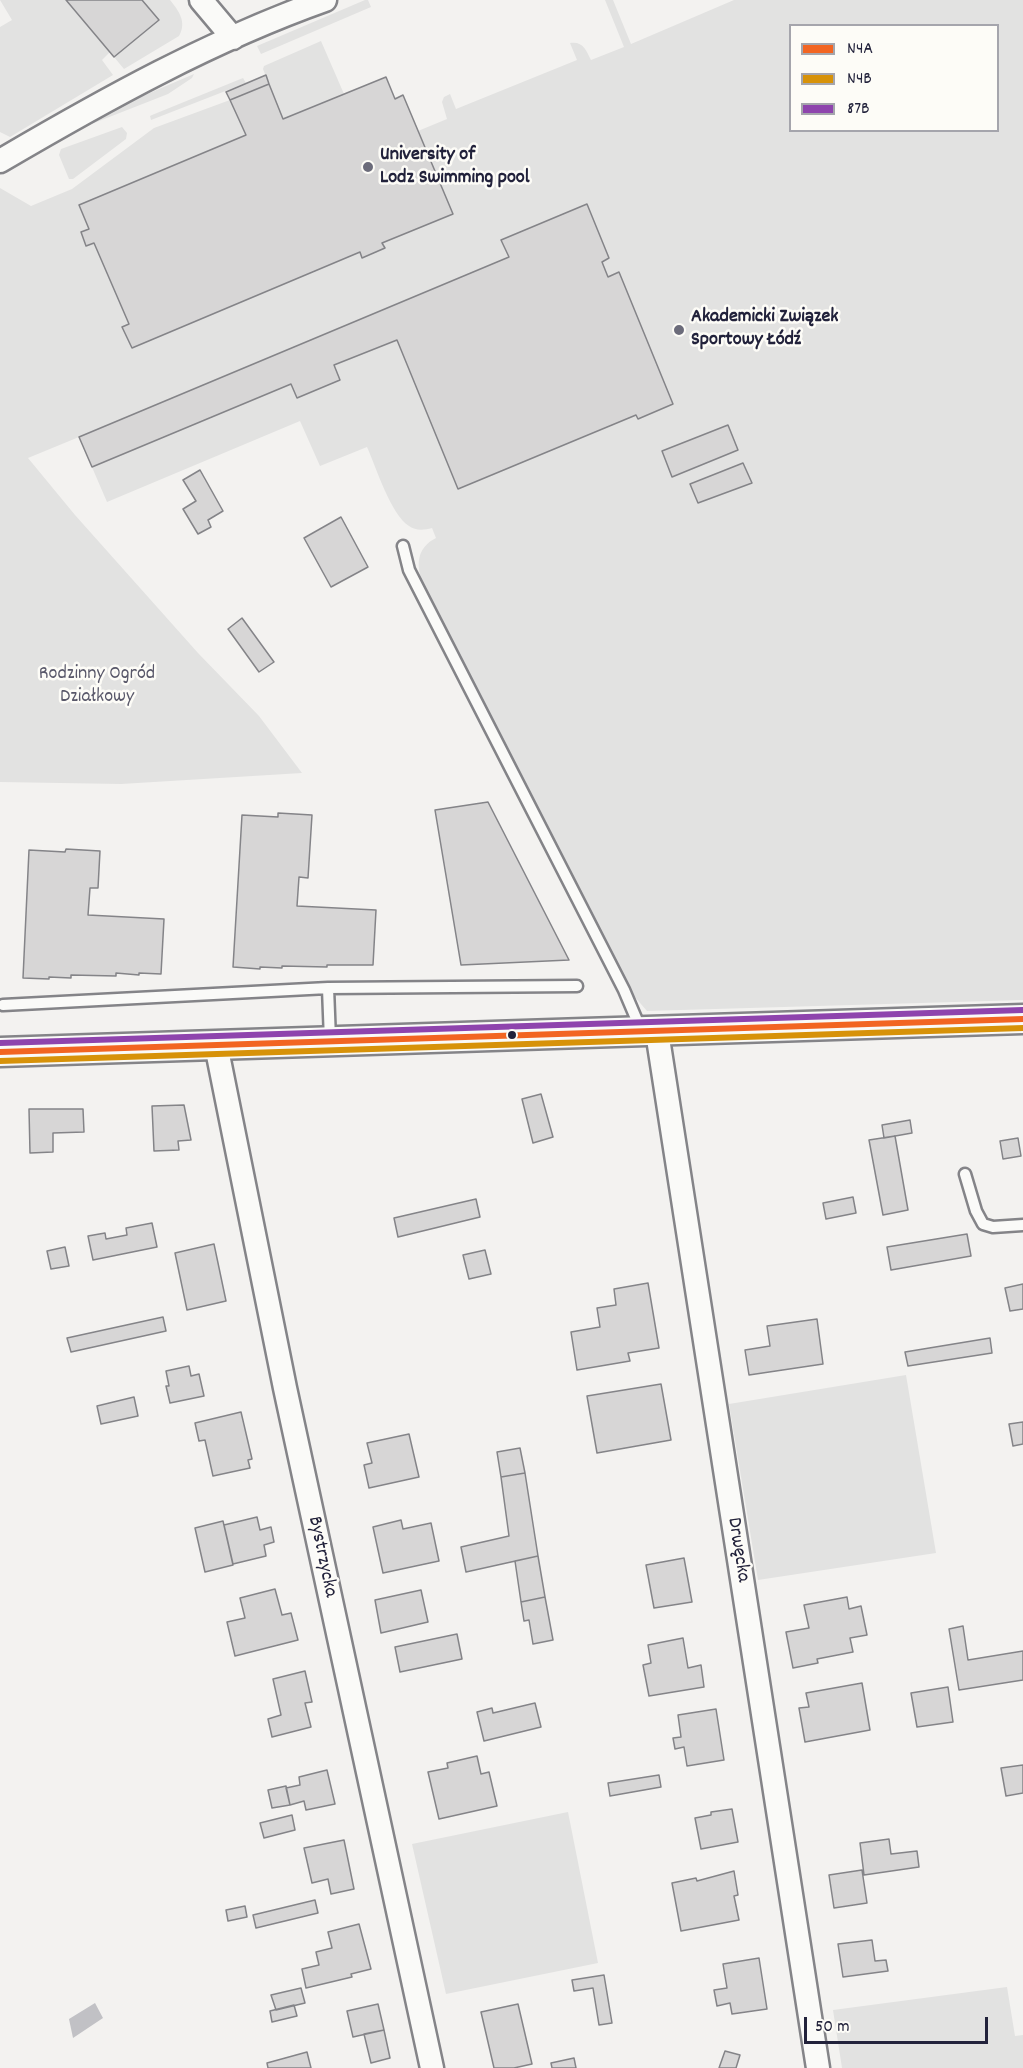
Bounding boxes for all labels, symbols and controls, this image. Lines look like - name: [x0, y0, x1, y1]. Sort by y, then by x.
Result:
- legend: [789, 24, 999, 132]
- text: N4A: [847, 37, 873, 62]
- text: N4B: [847, 67, 872, 92]
- text: 87B: [847, 97, 870, 122]
- place label: University of Lodz Swimming pool: [380, 144, 529, 191]
- marker: University of Lodz Swimming pool: [361, 160, 375, 174]
- place label: Akademicki Związek Sportowy Łódź: [691, 306, 838, 353]
- marker: Akademicki Związek Sportowy Łódź: [672, 323, 686, 337]
- park label: Rodzinny Ogród Działkowy: [39, 663, 155, 710]
- unlabelled marker: [506, 1029, 518, 1041]
- street label: Bystrzycka: [301, 1514, 341, 1600]
- street label: Drwęcka: [720, 1516, 754, 1584]
- scale bar: [807, 2005, 992, 2043]
- text: 50 m: [815, 2015, 850, 2040]

